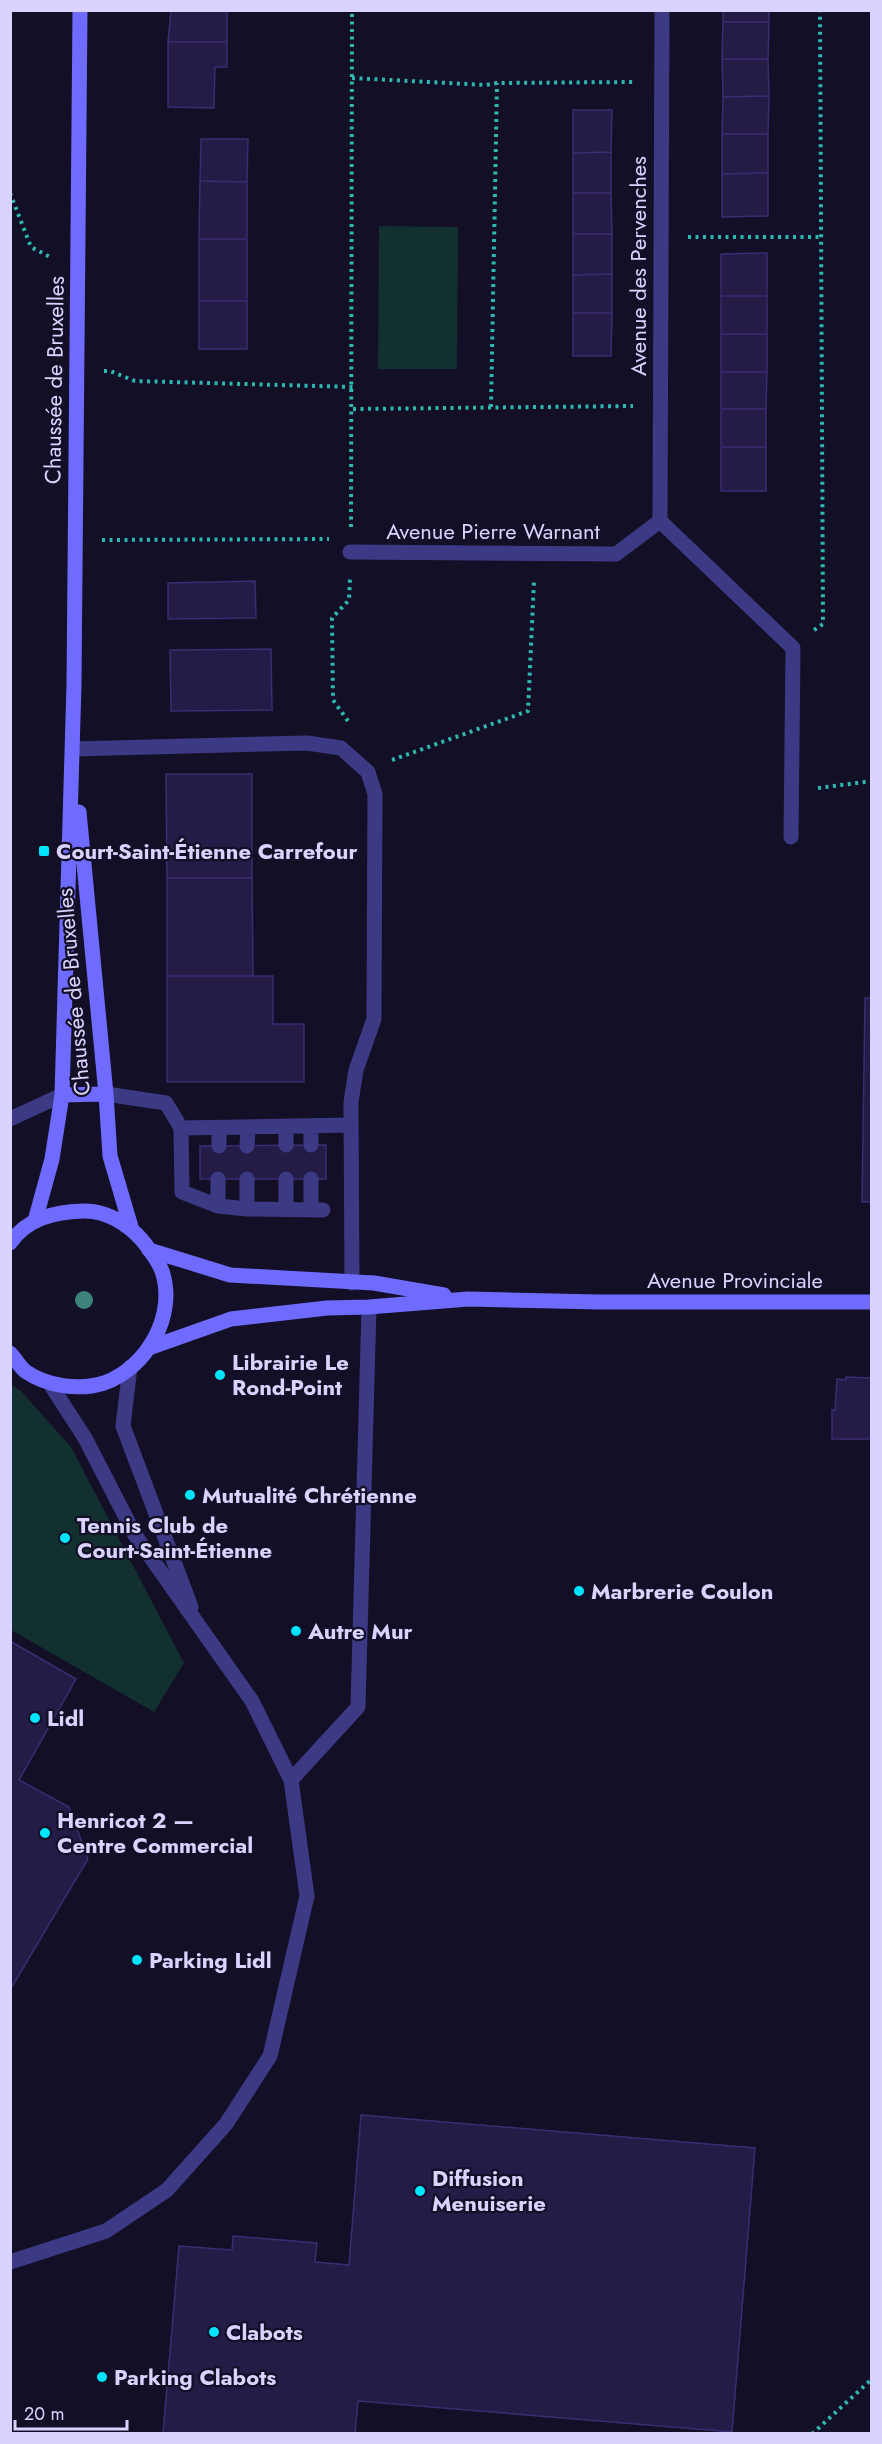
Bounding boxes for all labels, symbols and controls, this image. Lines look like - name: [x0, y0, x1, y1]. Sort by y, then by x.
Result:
- street label: Avenue des Pervenches: [622, 156, 654, 376]
- street label: Chaussée de Bruxelles: [36, 276, 72, 484]
- street label: Avenue Pierre Warnant: [386, 515, 601, 547]
- place label: Court-Saint-Étienne Carrefour: [56, 835, 358, 867]
- marker: Court-Saint-Étienne Carrefour: [37, 844, 51, 858]
- street label: Chaussée de Bruxelles: [48, 887, 98, 1097]
- street label: Avenue Provinciale: [647, 1264, 823, 1296]
- place label: Librairie Le Rond-Point: [232, 1346, 349, 1403]
- marker: Librairie Le Rond-Point: [213, 1368, 227, 1382]
- place label: Mutualité Chrétienne: [202, 1479, 417, 1511]
- marker: Mutualité Chrétienne: [183, 1488, 197, 1502]
- place label: Tennis Club de Court-Saint-Étienne: [77, 1509, 272, 1566]
- marker: Tennis Club de Court-Saint-Étienne: [58, 1531, 72, 1545]
- place label: Marbrerie Coulon: [591, 1575, 773, 1607]
- marker: Marbrerie Coulon: [572, 1584, 586, 1598]
- place label: Autre Mur: [307, 1615, 413, 1647]
- marker: Autre Mur: [289, 1624, 303, 1638]
- place label: Lidl: [47, 1702, 84, 1734]
- marker: Lidl: [28, 1711, 42, 1725]
- place label: Henricot 2 — Centre Commercial: [57, 1804, 253, 1861]
- marker: Henricot 2 — Centre Commercial: [38, 1826, 52, 1840]
- place label: Parking Lidl: [149, 1944, 272, 1976]
- marker: Parking Lidl: [130, 1953, 144, 1967]
- place label: Diffusion Menuiserie: [432, 2162, 546, 2219]
- marker: Diffusion Menuiserie: [413, 2184, 427, 2198]
- place label: Clabots: [226, 2316, 303, 2348]
- marker: Clabots: [207, 2325, 221, 2339]
- place label: Parking Clabots: [114, 2361, 276, 2393]
- marker: Parking Clabots: [95, 2370, 109, 2384]
- scale bar: [15, 2393, 128, 2431]
- text: 20 m: [24, 2401, 64, 2427]

